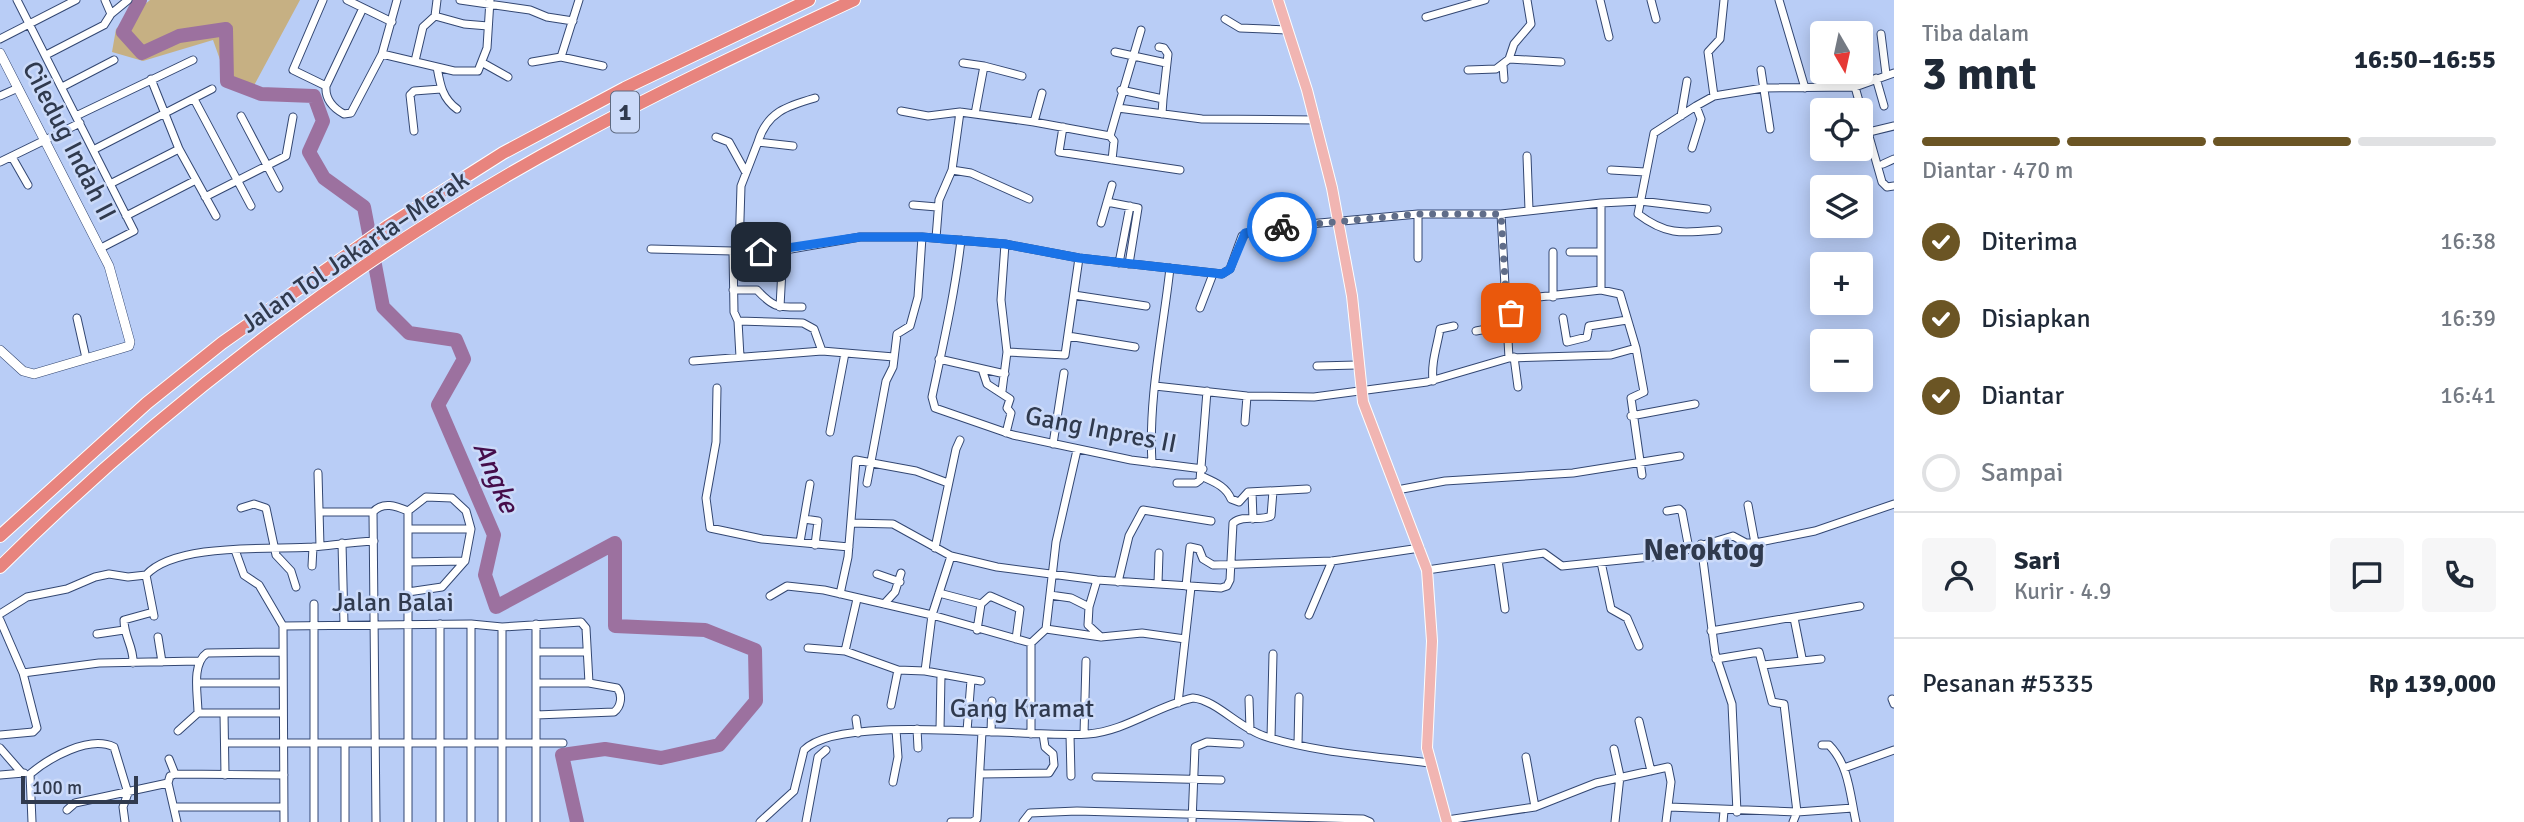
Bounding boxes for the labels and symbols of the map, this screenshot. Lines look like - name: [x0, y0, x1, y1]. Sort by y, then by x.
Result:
- north arrow: [1810, 21, 1872, 84]
- street label: Ciledug Indah II: [15, 56, 123, 226]
- road number: 1: [611, 92, 639, 132]
- street label: Jalan Tol Jakarta–Merak: [235, 164, 475, 340]
- courier: [1247, 192, 1317, 262]
- pin: [731, 222, 791, 282]
- pin: [1481, 283, 1541, 343]
- street label: Gang Inpres II: [1023, 400, 1179, 460]
- water label: Angke: [466, 436, 527, 520]
- district label: Neroktog: [1643, 532, 1765, 569]
- street label: Jalan Balai: [332, 587, 454, 619]
- street label: Gang Kramat: [950, 693, 1094, 725]
- scale bar: [21, 773, 138, 805]

